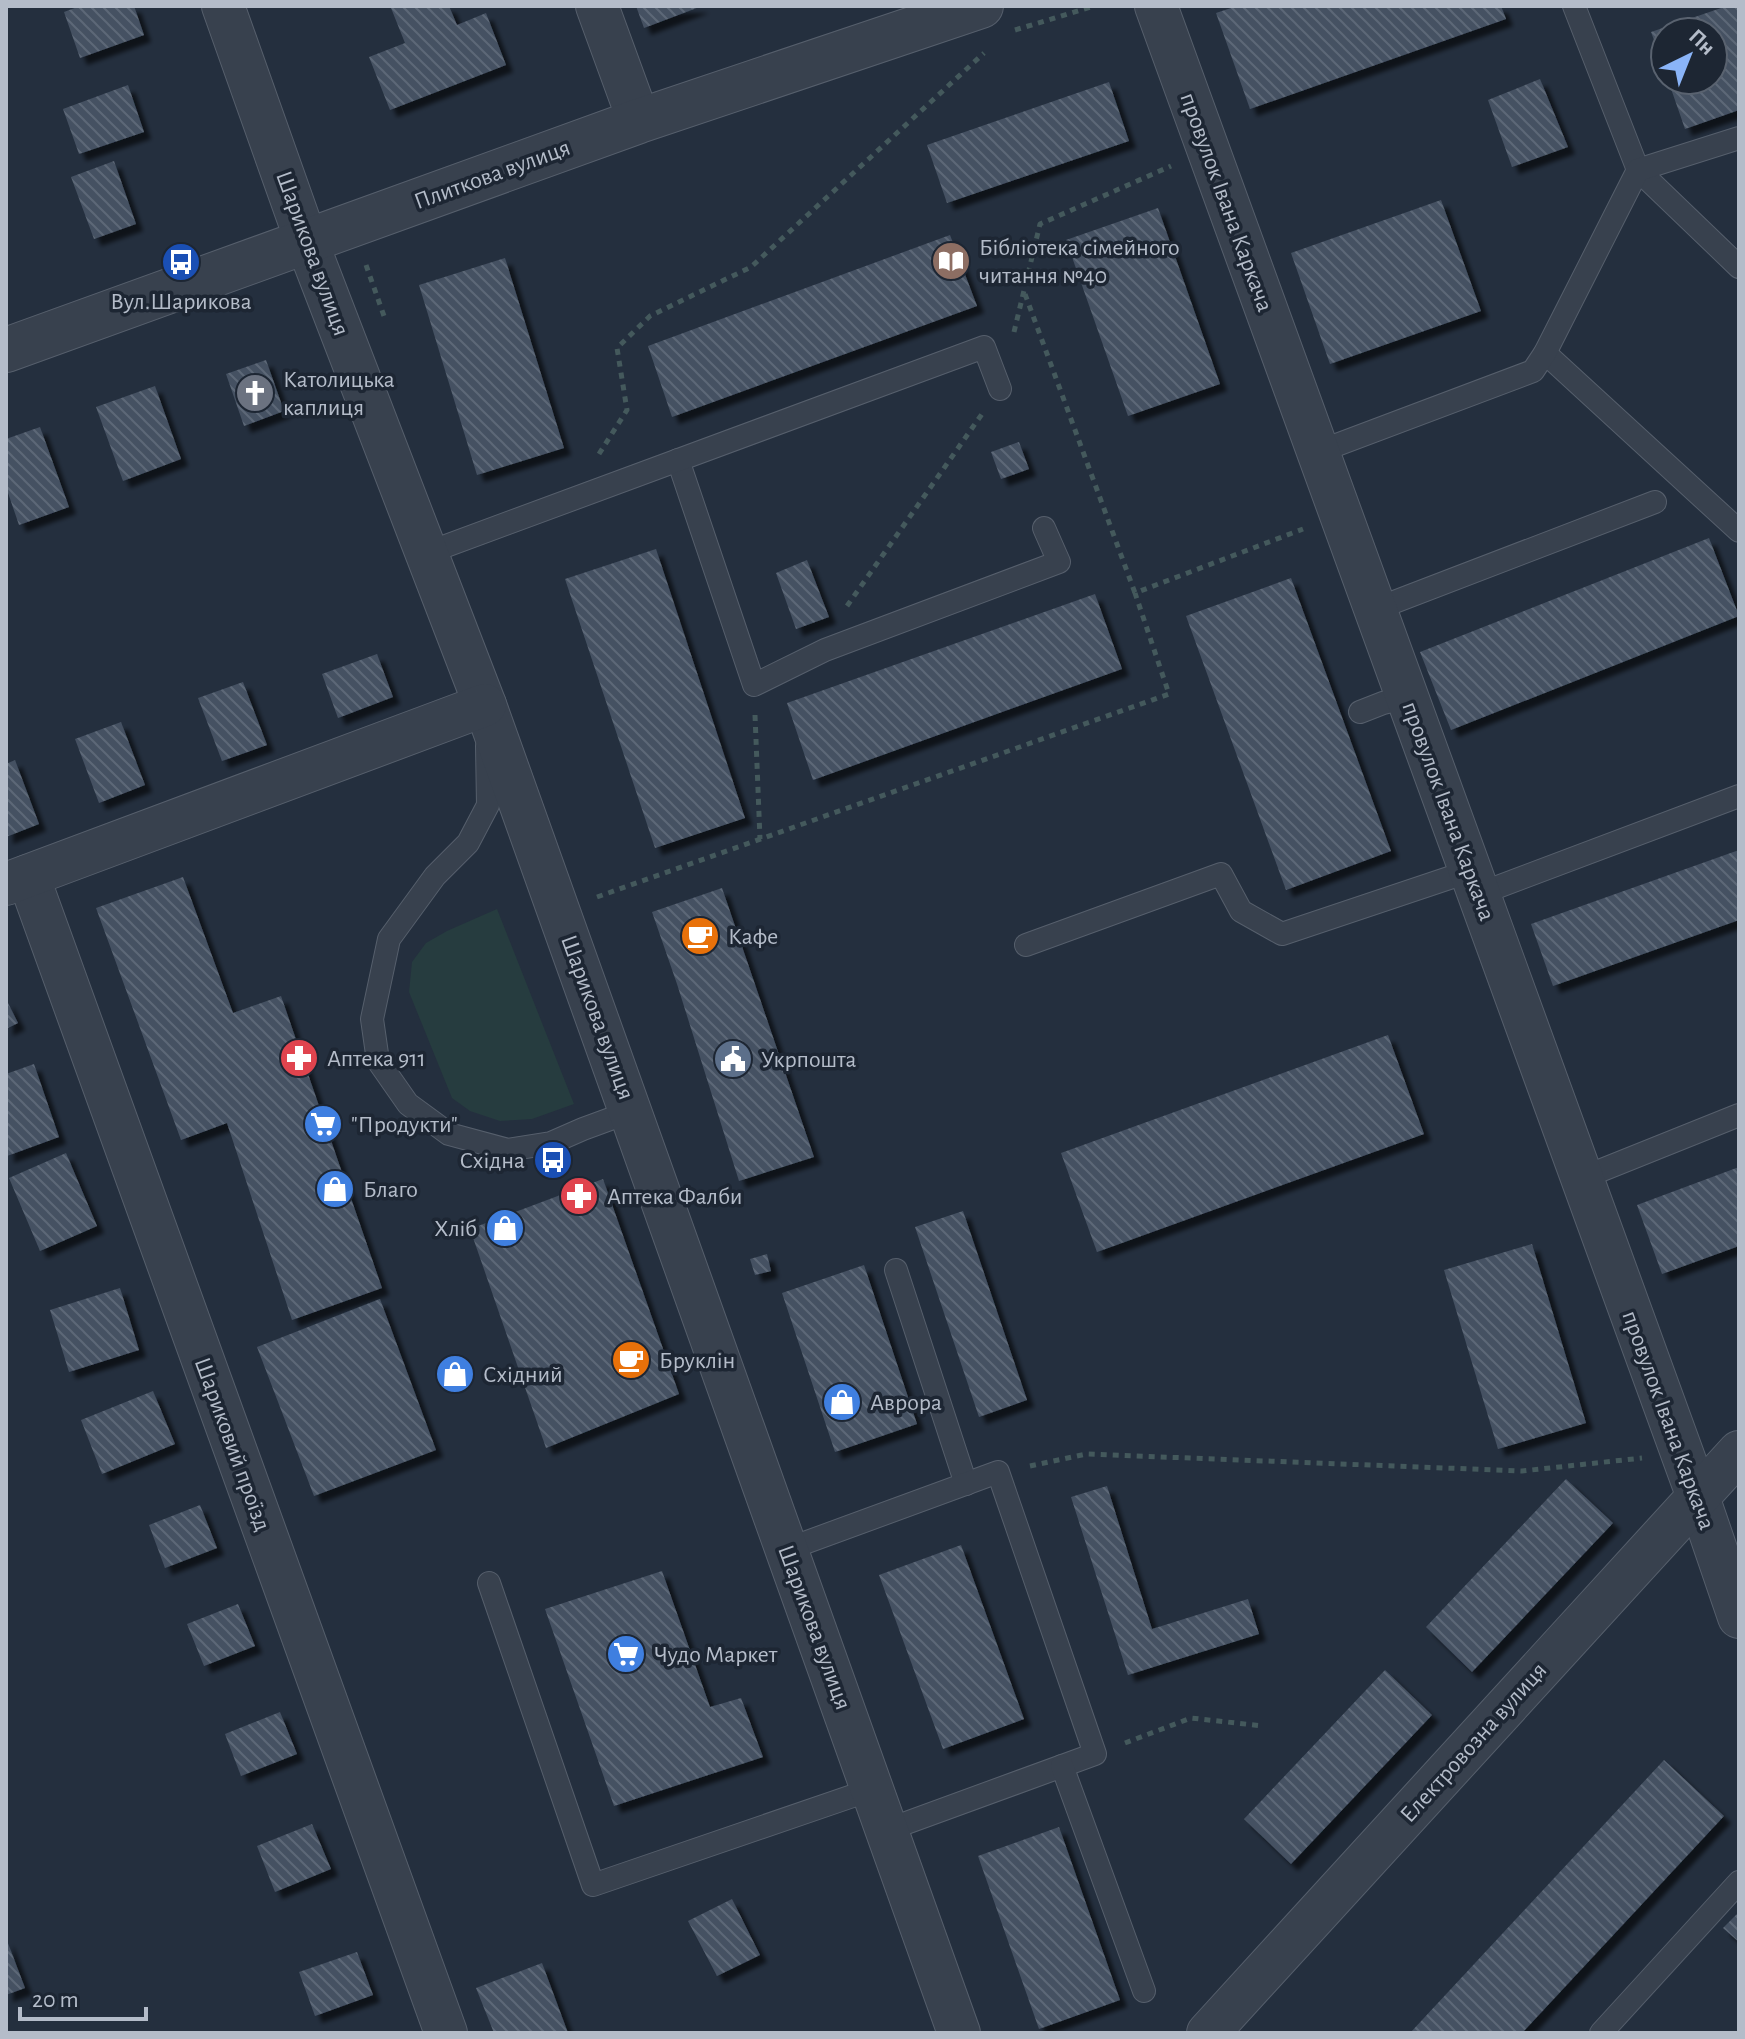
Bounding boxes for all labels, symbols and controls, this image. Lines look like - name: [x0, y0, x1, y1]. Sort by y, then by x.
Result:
- north arrow: [1649, 16, 1729, 96]
- text: Пн: [1685, 25, 1719, 59]
- street label: провулок Івана Каркача: [1175, 90, 1277, 315]
- street label: Плиткова вулиця: [411, 136, 574, 214]
- street label: Шарикова вулиця: [271, 168, 353, 339]
- place label: Бібліотека сімейного читання №40: [979, 236, 1180, 288]
- library icon: Бібліотека сімейного читання №40: [930, 240, 972, 282]
- bus stop icon: Вул.Шарикова: [160, 241, 202, 283]
- place label: Вул.Шарикова: [110, 290, 252, 314]
- place label: Католицька каплиця: [283, 368, 395, 420]
- church icon: Католицька каплиця: [234, 372, 276, 414]
- street label: провулок Івана Каркача: [1397, 699, 1499, 924]
- cafe icon: Кафе: [679, 915, 721, 957]
- place label: Кафе: [728, 925, 778, 949]
- street label: Шарикова вулиця: [556, 932, 638, 1103]
- pharmacy icon: Аптека 911: [278, 1037, 320, 1079]
- public building icon: Укрпошта: [712, 1038, 754, 1080]
- place label: Аптека 911: [327, 1047, 426, 1071]
- place label: Укрпошта: [761, 1048, 857, 1072]
- supermarket icon: "Продукти": [302, 1103, 344, 1145]
- place label: "Продукти": [351, 1113, 458, 1137]
- bus stop icon: Східна: [532, 1139, 574, 1181]
- place label: Східна: [459, 1149, 525, 1173]
- shop icon: Благо: [314, 1168, 356, 1210]
- pharmacy icon: Аптека Фалби: [558, 1175, 600, 1217]
- place label: Благо: [363, 1178, 418, 1202]
- place label: Аптека Фалби: [607, 1185, 743, 1209]
- shop icon: Хліб: [484, 1207, 526, 1249]
- place label: Хліб: [434, 1217, 477, 1241]
- street label: провулок Івана Каркача: [1617, 1308, 1719, 1533]
- cafe icon: Бруклін: [610, 1339, 652, 1381]
- place label: Бруклін: [659, 1349, 735, 1373]
- shop icon: Східний: [434, 1353, 476, 1395]
- street label: Шариковий проїзд: [190, 1354, 275, 1534]
- place label: Східний: [483, 1363, 563, 1387]
- shop icon: Аврора: [821, 1381, 863, 1423]
- place label: Аврора: [870, 1391, 942, 1415]
- street label: Шарикова вулиця: [773, 1542, 855, 1713]
- supermarket icon: Чудо Маркет: [605, 1633, 647, 1675]
- place label: Чудо Маркет: [654, 1643, 778, 1667]
- street label: Електровозна вулиця: [1396, 1658, 1552, 1827]
- scale bar: [20, 1971, 146, 2021]
- text: 20 m: [32, 1988, 79, 2012]

